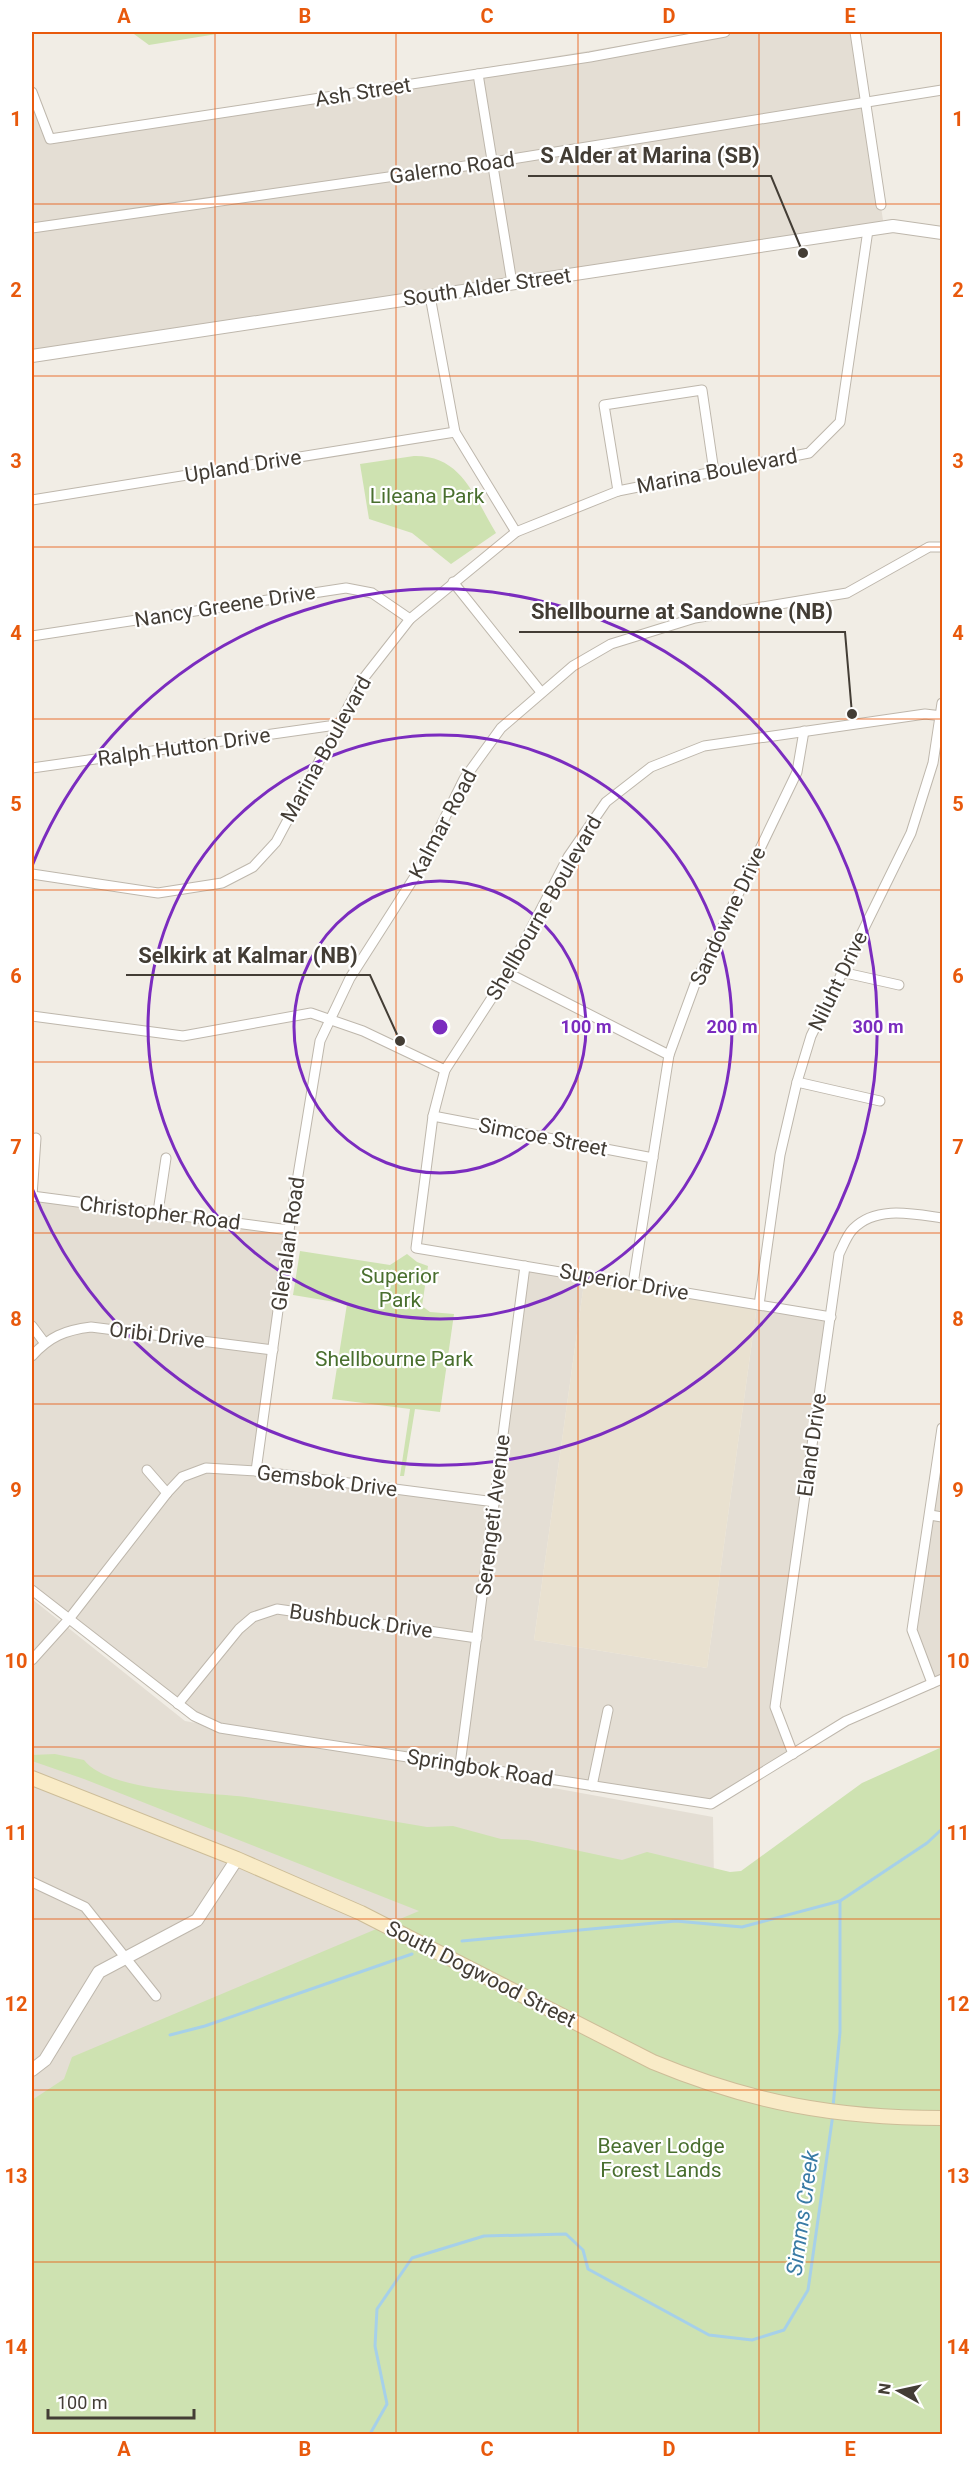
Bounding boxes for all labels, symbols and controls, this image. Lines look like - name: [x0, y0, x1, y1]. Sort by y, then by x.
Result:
- text: A: [117, 4, 131, 28]
- text: B: [299, 4, 311, 28]
- text: C: [480, 4, 494, 28]
- text: D: [663, 4, 676, 28]
- text: E: [844, 4, 856, 28]
- street label: Ash Street: [313, 73, 413, 111]
- text: 1: [10, 107, 22, 131]
- text: 1: [952, 107, 964, 131]
- callout: S Alder at Marina (SB): [528, 136, 771, 176]
- text: S Alder at Marina (SB): [540, 143, 760, 168]
- street label: Galerno Road: [388, 147, 516, 189]
- street label: South Alder Street: [402, 263, 573, 311]
- text: 2: [10, 278, 22, 302]
- text: 2: [952, 278, 964, 302]
- street label: Marina Boulevard: [635, 444, 799, 498]
- street label: Upland Drive: [183, 445, 303, 487]
- text: 3: [10, 449, 22, 473]
- text: 3: [952, 449, 964, 473]
- park label: Lileana Park: [370, 484, 485, 508]
- street label: Nancy Greene Drive: [133, 580, 317, 632]
- callout: Shellbourne at Sandowne (NB): [519, 592, 845, 632]
- text: Shellbourne at Sandowne (NB): [531, 599, 833, 624]
- text: 4: [10, 621, 22, 645]
- text: 4: [952, 621, 964, 645]
- street label: Marina Boulevard: [276, 672, 376, 826]
- street label: Ralph Hutton Drive: [96, 723, 272, 771]
- street label: Kalmar Road: [404, 765, 482, 883]
- text: 5: [10, 792, 22, 816]
- text: 5: [952, 792, 964, 816]
- street label: Shellbourne Boulevard: [481, 812, 607, 1004]
- street label: Sandowne Drive: [685, 843, 771, 989]
- street label: Niluht Drive: [804, 927, 872, 1035]
- callout: Selkirk at Kalmar (NB): [126, 935, 370, 975]
- text: Selkirk at Kalmar (NB): [138, 943, 358, 968]
- text: 6: [10, 964, 22, 988]
- text: 6: [952, 964, 964, 988]
- text: 100 m: [560, 1016, 612, 1037]
- text: 200 m: [706, 1016, 758, 1037]
- text: 300 m: [852, 1016, 904, 1037]
- centre of rings: [430, 1017, 450, 1037]
- street label: Simcoe Street: [477, 1113, 610, 1161]
- text: 7: [10, 1135, 22, 1159]
- text: 7: [952, 1135, 964, 1159]
- street label: Glenalan Road: [267, 1175, 309, 1313]
- street label: Christopher Road: [78, 1191, 242, 1235]
- street label: Superior Drive: [558, 1259, 690, 1305]
- park label: Superior Park: [361, 1264, 439, 1312]
- text: 8: [10, 1307, 22, 1331]
- text: 8: [952, 1307, 964, 1331]
- street label: Oribi Drive: [108, 1317, 206, 1353]
- park label: Shellbourne Park: [315, 1347, 473, 1371]
- street label: Eland Drive: [793, 1392, 831, 1498]
- street label: Serengeti Avenue: [471, 1433, 515, 1597]
- street label: Gemsbok Drive: [255, 1460, 399, 1502]
- text: 9: [10, 1478, 22, 1502]
- text: 9: [952, 1478, 964, 1502]
- street label: Bushbuck Drive: [288, 1599, 434, 1643]
- text: 10: [5, 1649, 27, 1673]
- text: 10: [947, 1649, 969, 1673]
- street label: Springbok Road: [405, 1745, 555, 1791]
- text: 11: [5, 1821, 27, 1845]
- text: 11: [947, 1821, 969, 1845]
- street label: South Dogwood Street: [382, 1916, 580, 2032]
- text: 12: [5, 1992, 27, 2016]
- text: 12: [947, 1992, 969, 2016]
- park label: Beaver Lodge Forest Lands: [597, 2134, 725, 2182]
- water label: Simms Creek: [781, 2148, 824, 2277]
- text: 13: [5, 2164, 27, 2188]
- text: 13: [947, 2164, 969, 2188]
- text: 14: [5, 2335, 27, 2359]
- text: 14: [947, 2335, 969, 2359]
- north arrow: [869, 2361, 929, 2421]
- scale bar: [48, 2382, 194, 2420]
- text: N: [874, 2382, 895, 2396]
- text: 100 m: [57, 2392, 108, 2413]
- text: A: [117, 2437, 131, 2461]
- text: B: [299, 2437, 311, 2461]
- text: C: [480, 2437, 494, 2461]
- text: D: [663, 2437, 676, 2461]
- text: E: [844, 2437, 856, 2461]

